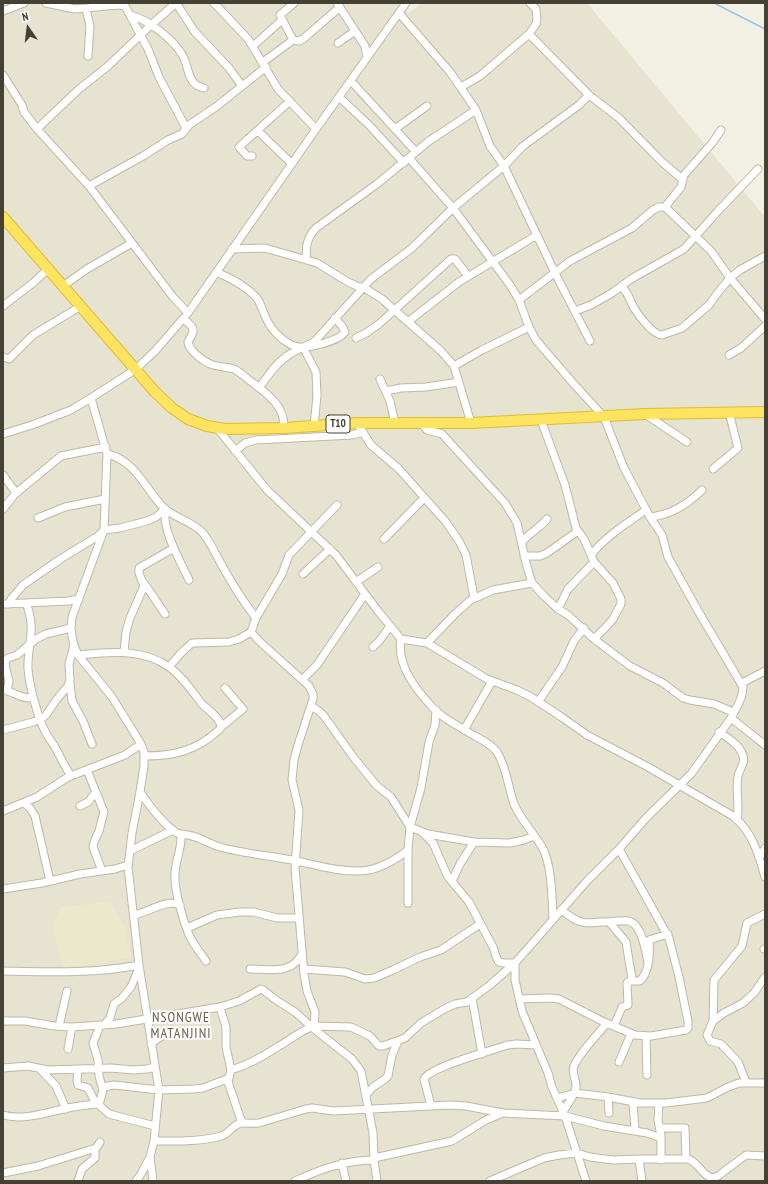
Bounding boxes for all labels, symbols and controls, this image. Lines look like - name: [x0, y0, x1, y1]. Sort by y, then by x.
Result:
- north arrow: [8, 8, 48, 48]
- text: N: [21, 9, 30, 24]
- road number: T10: [326, 415, 350, 433]
- district label: NSONGWE MATANJINI: [151, 1010, 211, 1042]

